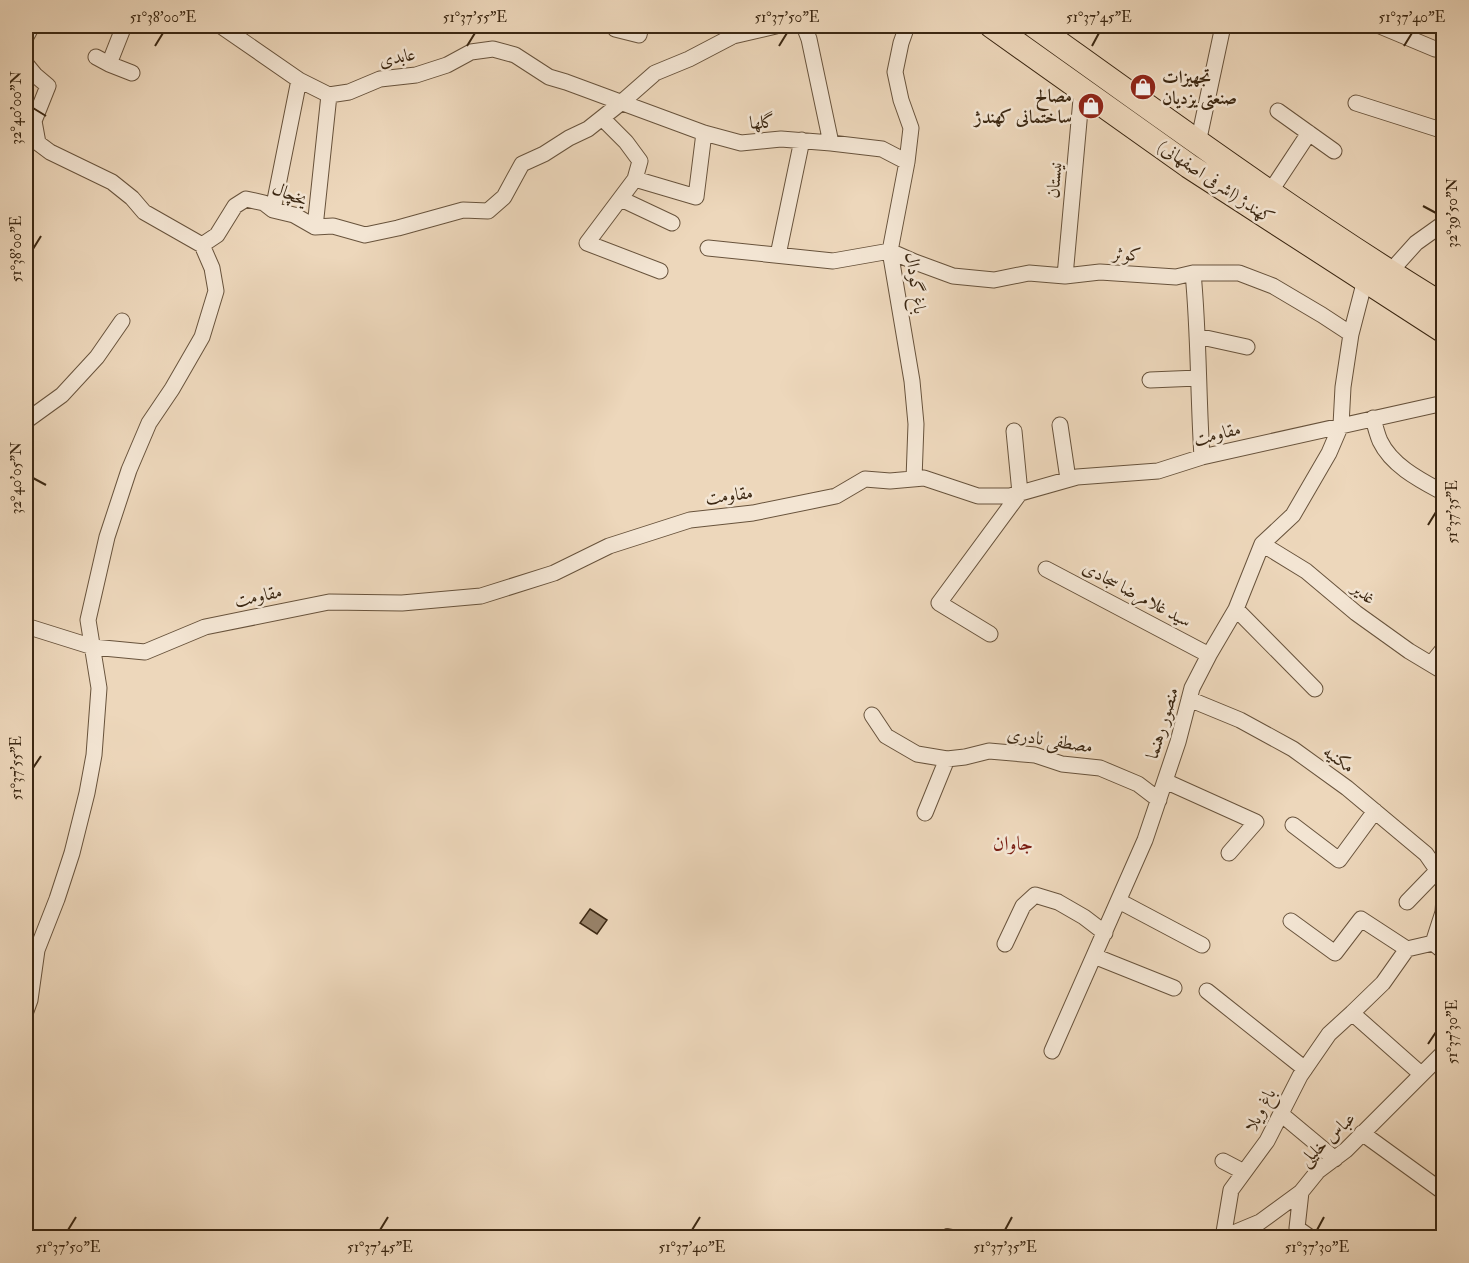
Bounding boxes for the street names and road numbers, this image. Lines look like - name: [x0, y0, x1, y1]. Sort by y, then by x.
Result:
- street label: عابدی: [377, 43, 417, 72]
- street label: گلها: [749, 110, 775, 135]
- street label: کهندژ (اشرفی اصفهانی): [1153, 135, 1278, 230]
- street label: نیستان: [1041, 161, 1068, 199]
- street label: یخچال: [269, 177, 311, 212]
- street label: کوثر: [1110, 242, 1142, 267]
- street label: باغ گودال: [897, 251, 931, 316]
- street label: مقاومت: [1191, 418, 1243, 451]
- street label: مقاومت: [704, 481, 754, 510]
- street label: سید غلامرضا سجادی: [1078, 556, 1195, 634]
- street label: غدیر: [1346, 576, 1380, 610]
- street label: مقاومت: [232, 580, 284, 613]
- street label: منصور رهنما: [1141, 685, 1184, 762]
- street label: مصطفی نادری: [1005, 722, 1094, 760]
- street label: مکنیه: [1319, 740, 1359, 778]
- street label: باغ ویلا: [1239, 1084, 1284, 1137]
- street label: عباس خلیلی: [1294, 1107, 1361, 1172]

